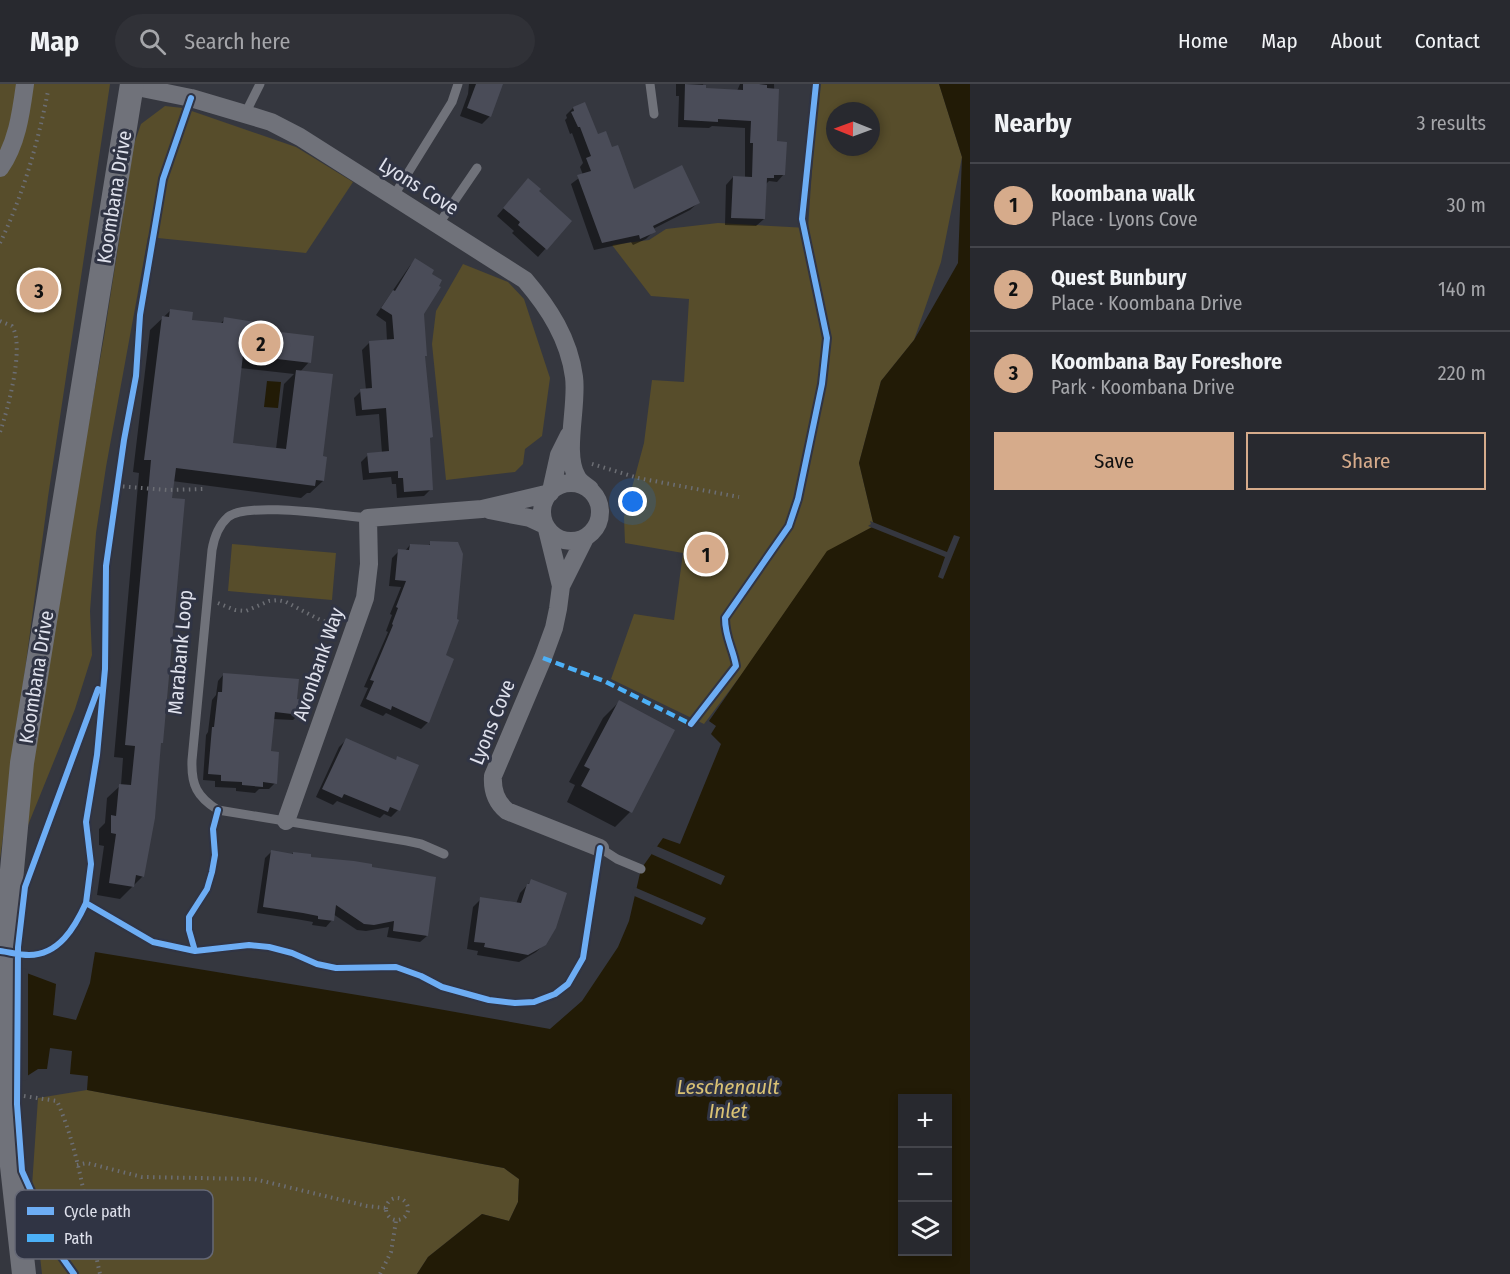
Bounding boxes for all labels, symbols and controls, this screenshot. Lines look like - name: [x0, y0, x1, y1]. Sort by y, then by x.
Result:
- search box: [115, 14, 535, 68]
- text: Map: [30, 25, 79, 58]
- icon: search: [136, 25, 169, 58]
- text: Search here: [184, 28, 290, 55]
- text: Home: [1178, 28, 1228, 54]
- text: Map: [1261, 28, 1298, 54]
- text: About: [1331, 28, 1382, 54]
- text: Contact: [1415, 28, 1480, 54]
- north arrow: [826, 102, 880, 156]
- text: Nearby: [994, 108, 1071, 139]
- text: 3 results: [1417, 111, 1486, 135]
- street label: Koombana Drive: [92, 129, 136, 265]
- street label: Lyons Cove: [375, 152, 463, 220]
- text: koombana walk: [1051, 180, 1195, 207]
- text: 1: [1009, 193, 1018, 217]
- text: 30 m: [1446, 193, 1486, 217]
- text: Place · Lyons Cove: [1051, 207, 1198, 231]
- text: Quest Bunbury: [1051, 264, 1187, 291]
- pin: 3: [20, 268, 58, 312]
- text: 2: [1009, 277, 1018, 301]
- text: 140 m: [1438, 277, 1486, 301]
- text: Place · Koombana Drive: [1051, 291, 1242, 315]
- pin: 2: [242, 320, 280, 366]
- text: Koombana Bay Foreshore: [1051, 348, 1282, 375]
- text: 3: [1009, 361, 1018, 385]
- text: 220 m: [1438, 361, 1486, 385]
- text: Park · Koombana Drive: [1051, 375, 1235, 399]
- button: Save: [994, 432, 1234, 490]
- button: Share: [1246, 432, 1486, 490]
- your location: [618, 487, 647, 516]
- pin: 1: [686, 532, 726, 576]
- street label: Marabank Loop: [163, 589, 197, 715]
- street label: Avonbank Way: [287, 604, 349, 724]
- street label: Koombana Drive: [14, 609, 58, 745]
- street label: Lyons Cove: [464, 676, 520, 768]
- water label: Leschenault Inlet: [677, 1074, 779, 1124]
- map controls: [898, 1094, 952, 1256]
- button: +: [898, 1094, 952, 1148]
- button: −: [898, 1148, 952, 1202]
- legend: [15, 1190, 213, 1259]
- text: Cycle path: [64, 1202, 131, 1221]
- button: layers: [898, 1202, 952, 1256]
- text: Path: [64, 1229, 93, 1248]

